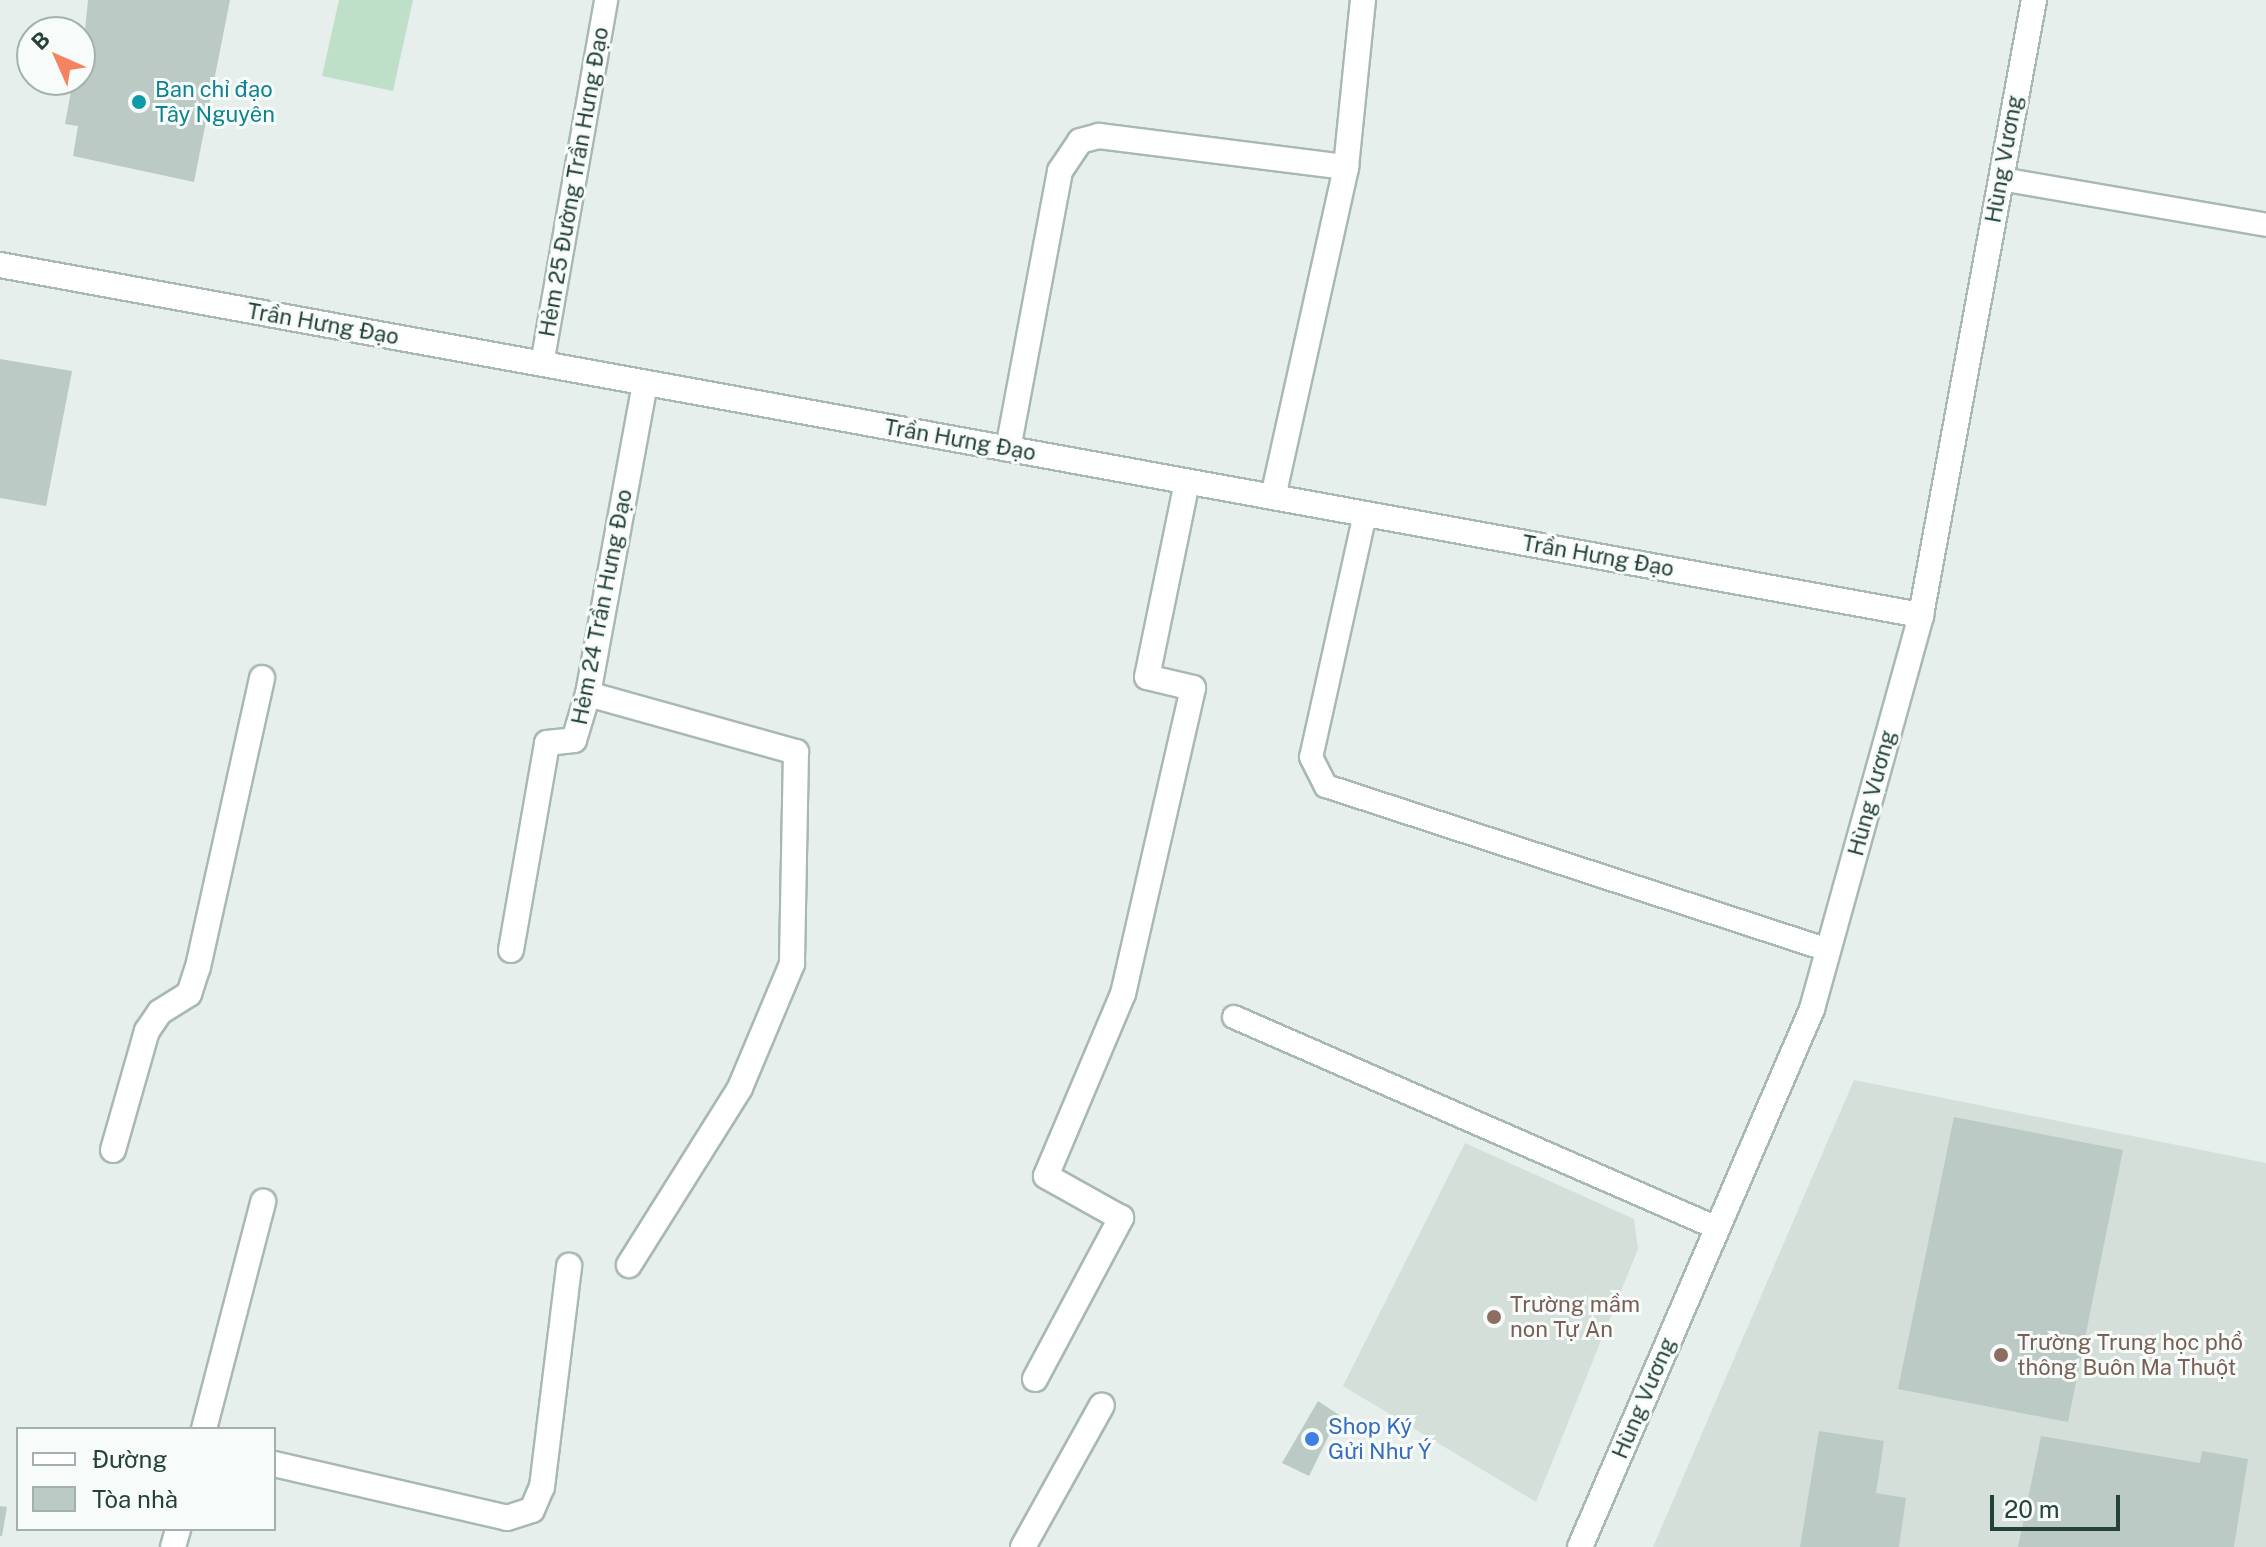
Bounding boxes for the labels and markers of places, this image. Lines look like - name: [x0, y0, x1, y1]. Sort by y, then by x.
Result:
- place label: Ban chỉ đạo Tây Nguyên: [155, 76, 275, 128]
- marker: Ban chỉ đạo Tây Nguyên: [130, 93, 148, 111]
- place label: Trường mầm non Tự An: [1510, 1291, 1640, 1342]
- marker: Trường mầm non Tự An: [1485, 1308, 1503, 1326]
- place label: Trường Trung học phổ thông Buôn Ma Thuột: [2017, 1329, 2243, 1380]
- marker: Trường Trung học phổ thông Buôn Ma Thuột: [1992, 1346, 2010, 1364]
- place label: Shop Ký Gửi Như Ý: [1328, 1413, 1431, 1464]
- marker: Shop Ký Gửi Như Ý: [1303, 1430, 1321, 1448]

